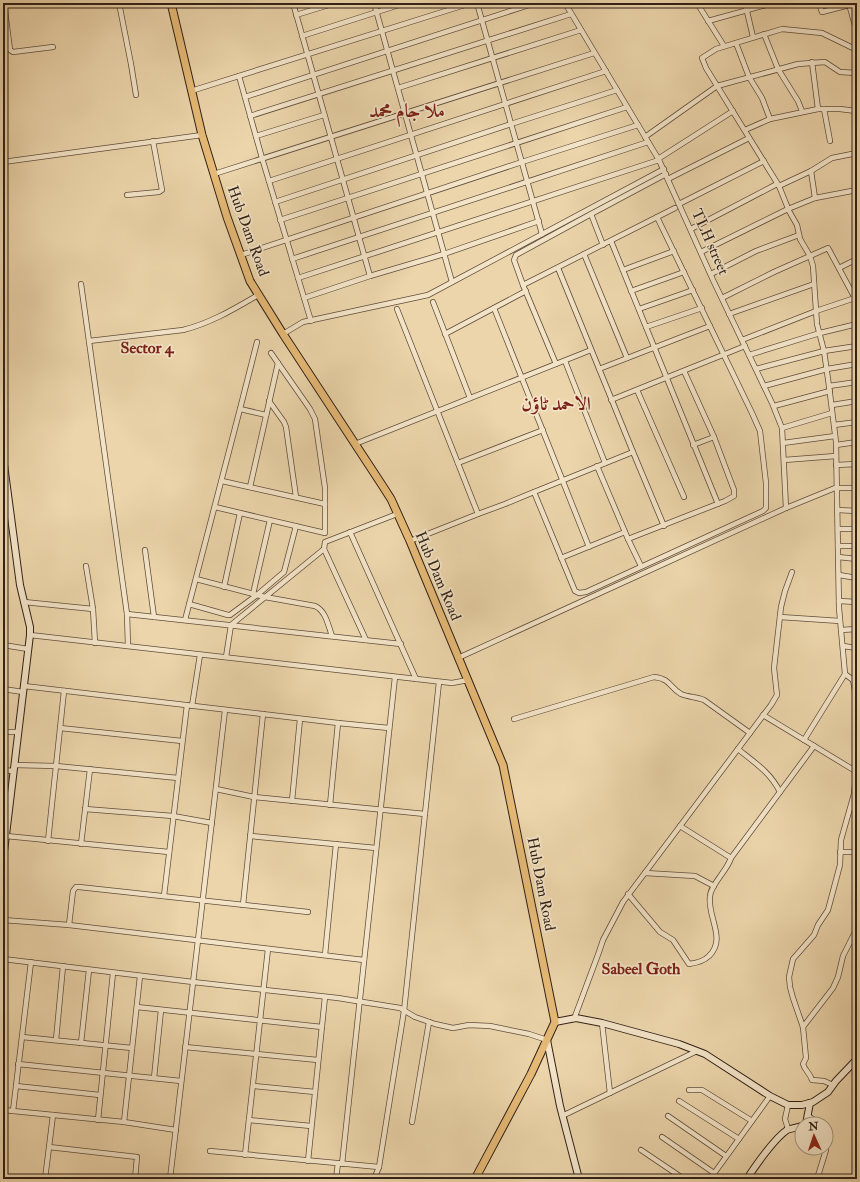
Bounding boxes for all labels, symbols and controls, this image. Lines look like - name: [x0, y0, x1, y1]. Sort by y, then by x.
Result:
- district label: ملا جام محمد: [369, 99, 445, 128]
- street label: Hub Dam Road: [223, 183, 273, 279]
- street label: TLH street: [687, 206, 733, 278]
- district label: Sector 4: [121, 338, 175, 358]
- district label: الاحمد ٹاؤن: [521, 392, 591, 416]
- street label: Hub Dam Road: [411, 529, 466, 624]
- street label: Hub Dam Road: [523, 836, 559, 933]
- district label: Sabeel Goth: [602, 959, 681, 979]
- north arrow: [794, 1116, 834, 1156]
- text: N: [807, 1120, 820, 1133]

